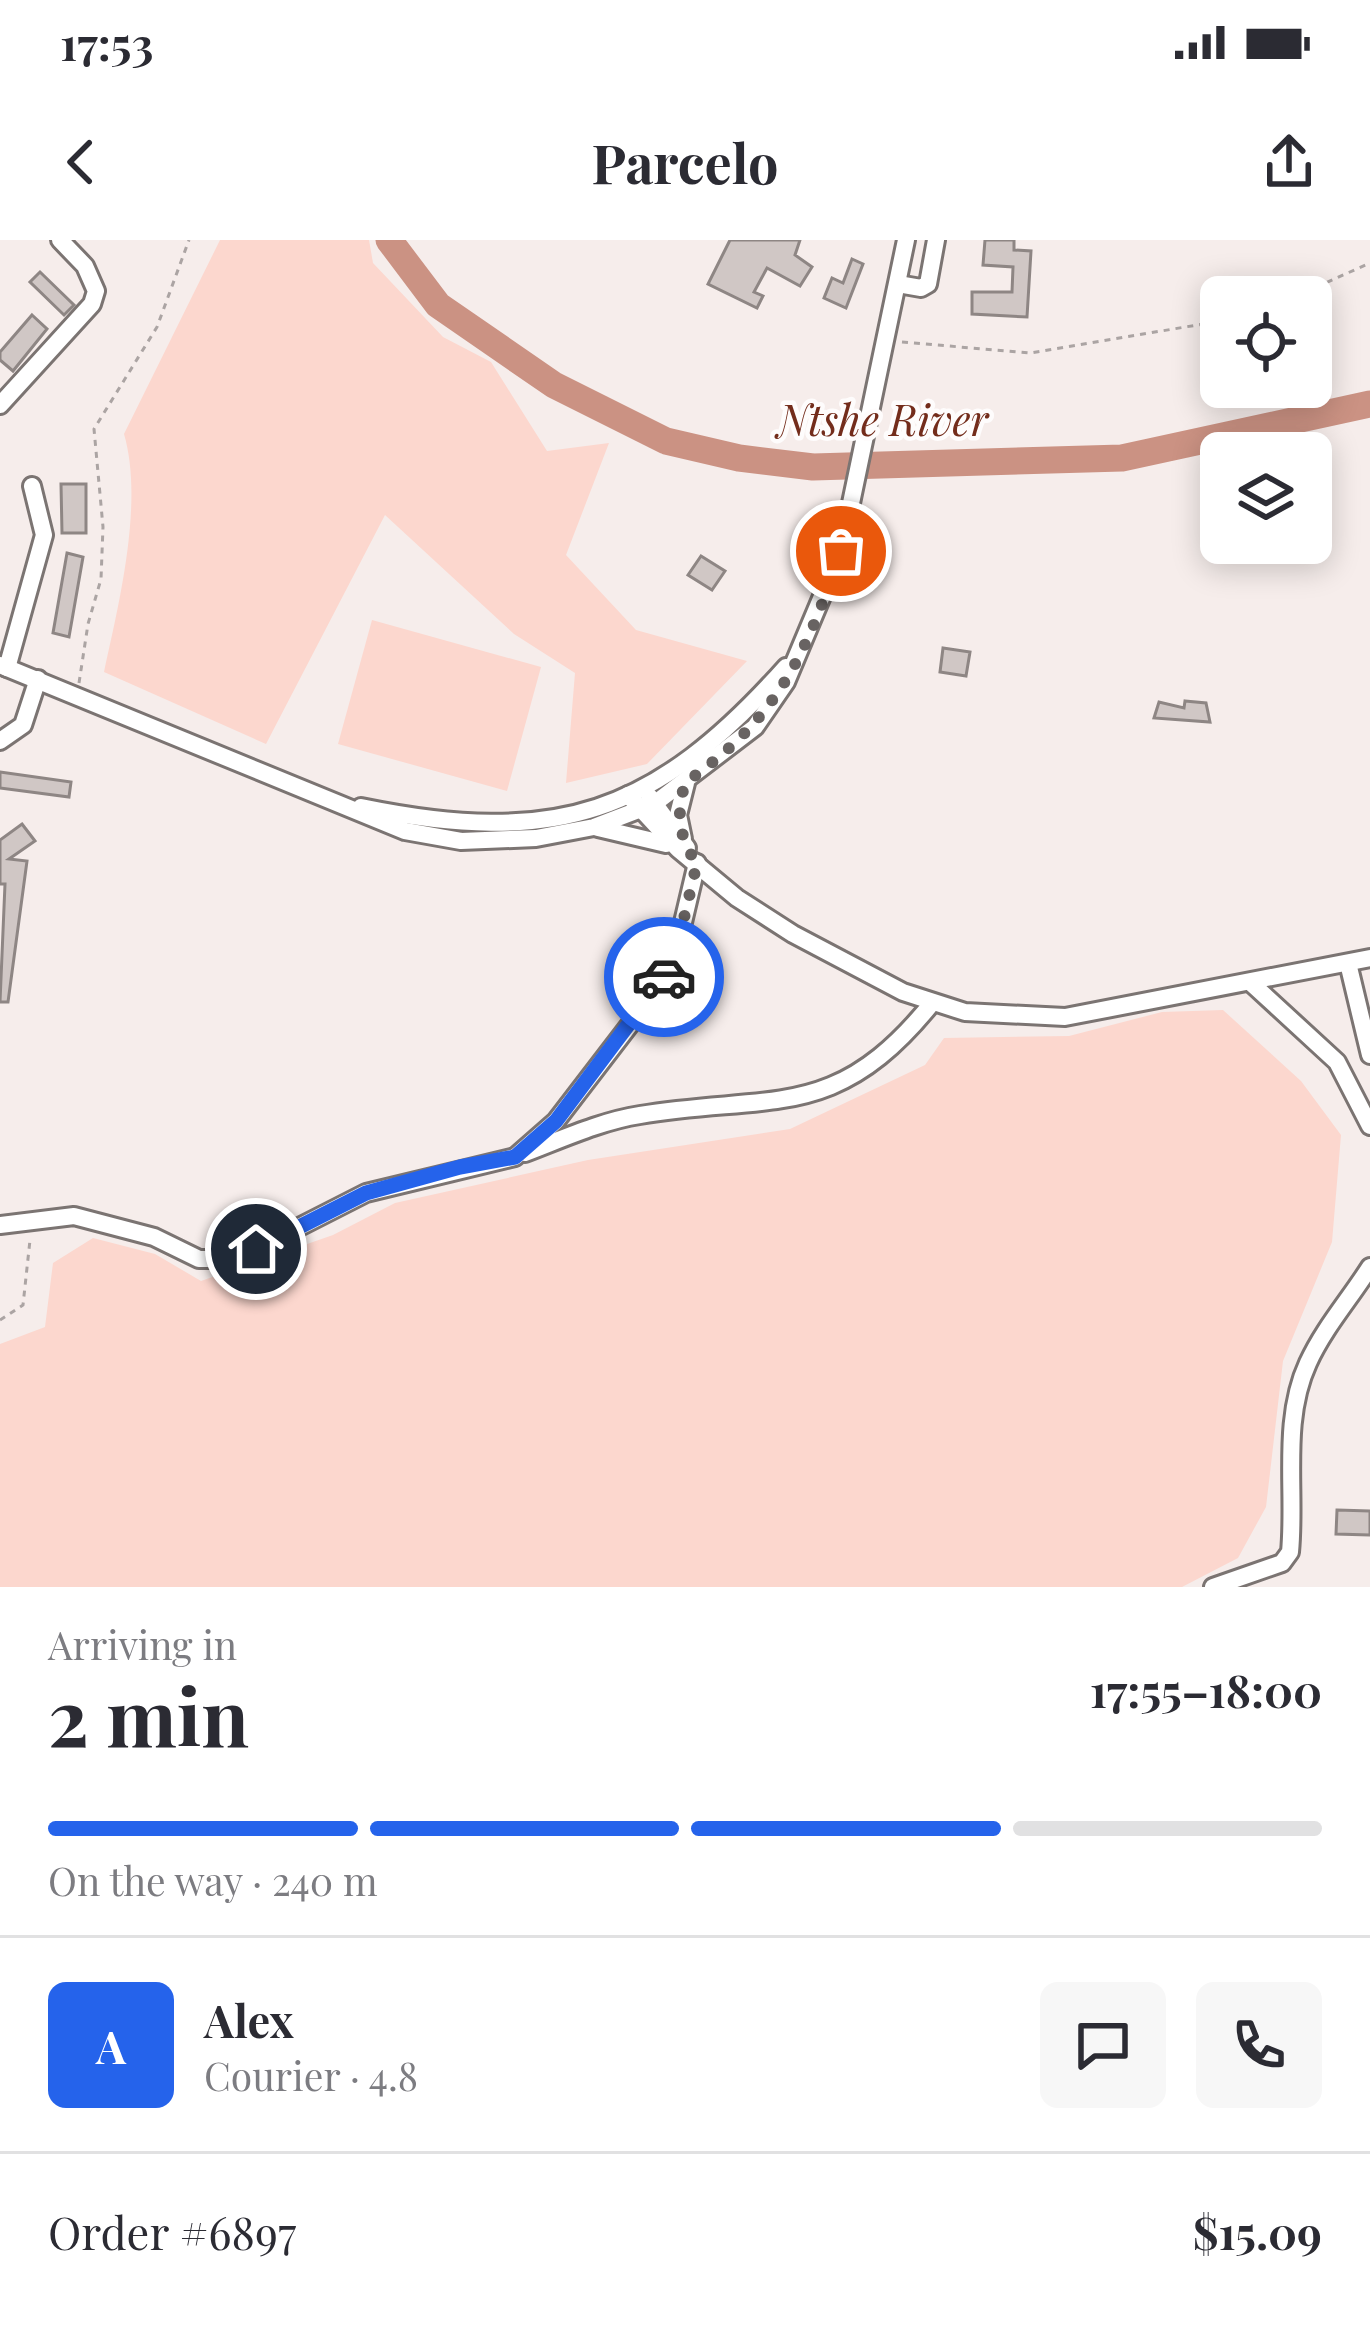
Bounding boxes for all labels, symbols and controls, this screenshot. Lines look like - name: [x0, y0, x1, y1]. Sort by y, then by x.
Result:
- text: 17:53: [60, 12, 153, 72]
- text: Parcelo: [591, 126, 779, 198]
- icon: back: [48, 129, 114, 195]
- icon: share: [1256, 129, 1322, 195]
- map controls: [1200, 276, 1332, 564]
- button: locate: [1200, 276, 1332, 408]
- water label: Ntshe River: [774, 391, 991, 447]
- button: layers: [1200, 432, 1332, 564]
- pin: [790, 500, 892, 602]
- icon: bag: [808, 518, 874, 584]
- courier: [604, 917, 724, 1037]
- icon: car: [631, 944, 697, 1010]
- pin: [205, 1198, 307, 1300]
- icon: home: [223, 1216, 289, 1282]
- text: Arriving in: [48, 1618, 237, 1670]
- text: 17:55–18:00: [1090, 1659, 1322, 1719]
- text: 2 min: [48, 1663, 249, 1767]
- text: On the way · 240 m: [48, 1854, 378, 1906]
- button: chat: [1040, 1982, 1166, 2108]
- button: phone: [1196, 1982, 1322, 2108]
- text: Alex: [204, 1989, 294, 2049]
- text: A: [96, 2015, 126, 2075]
- text: Courier · 4.8: [204, 2049, 418, 2101]
- text: Order #6897: [48, 2201, 296, 2261]
- text: $15.09: [1193, 2201, 1322, 2261]

